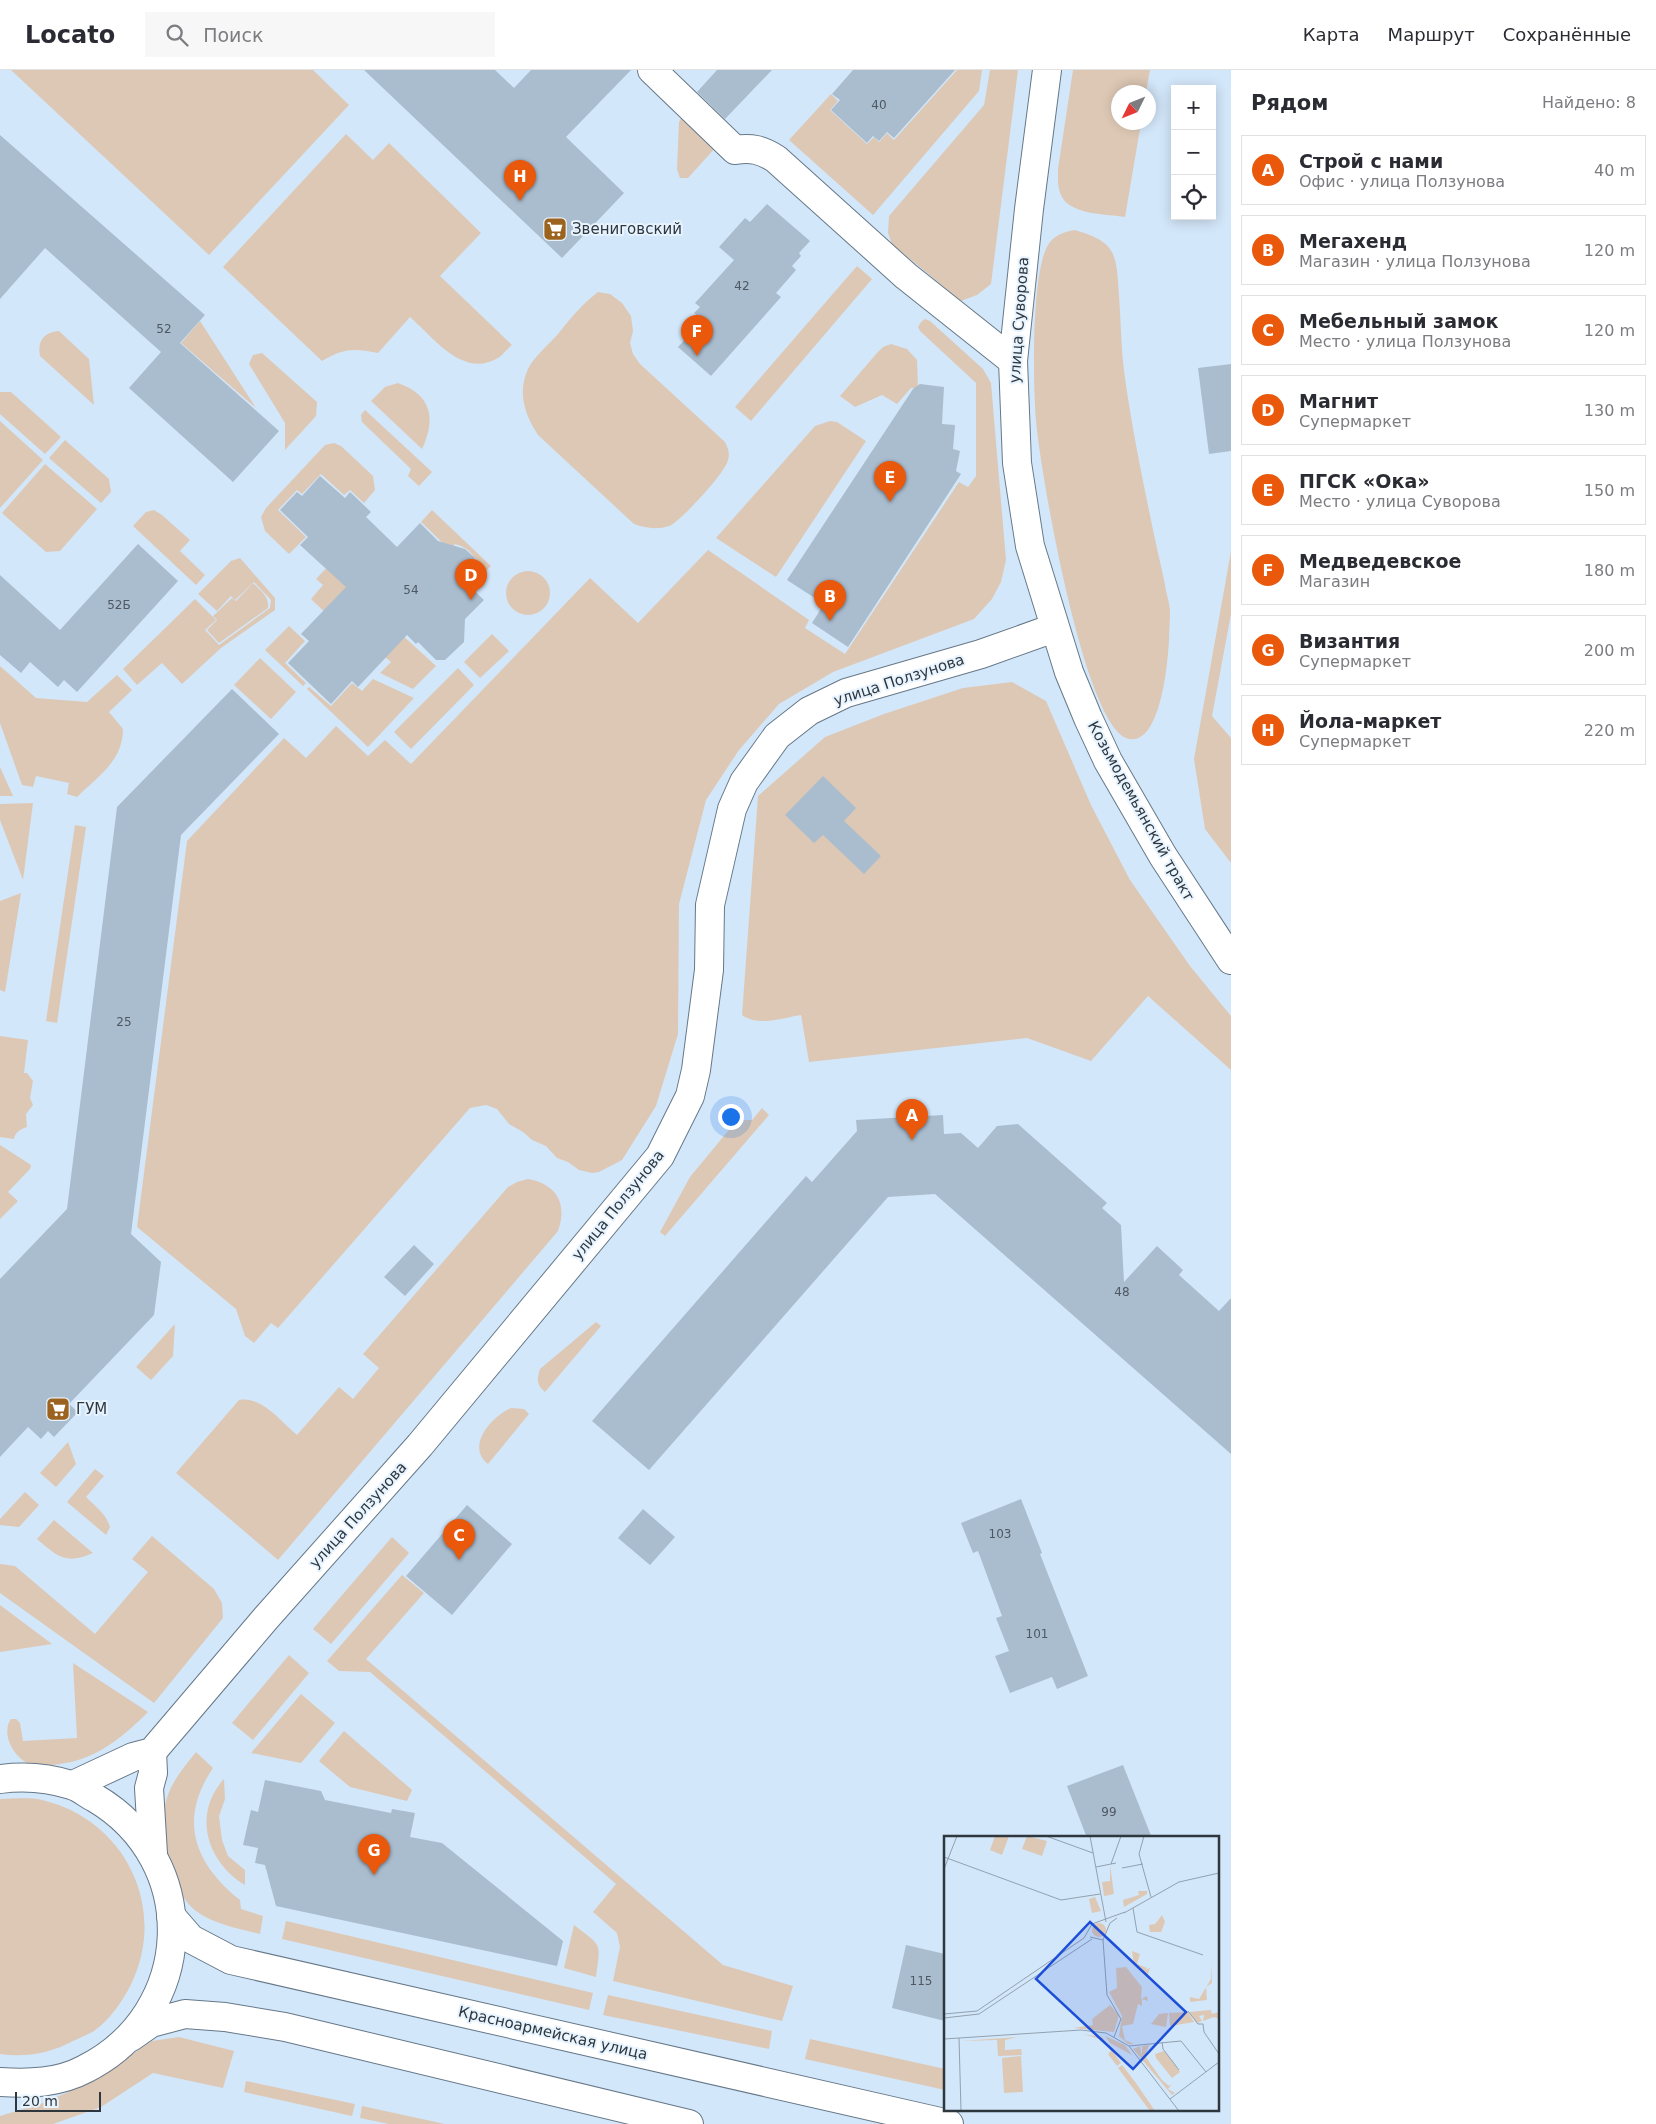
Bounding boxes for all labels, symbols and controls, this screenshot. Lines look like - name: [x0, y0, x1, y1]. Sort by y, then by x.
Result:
- search box: [145, 12, 495, 57]
- text: Locato: [25, 21, 115, 49]
- icon: search: [163, 21, 191, 49]
- text: Поиск: [203, 24, 263, 46]
- text: Карта: [1303, 24, 1360, 45]
- text: Маршрут: [1388, 24, 1475, 45]
- text: Сохранённые: [1503, 24, 1631, 45]
- north arrow: [1111, 85, 1156, 130]
- map controls: [1171, 85, 1216, 220]
- button: +: [1171, 85, 1216, 130]
- text: Рядом: [1251, 91, 1328, 115]
- text: Найдено: 8: [1542, 93, 1636, 112]
- house number: 40: [871, 98, 887, 112]
- button: −: [1171, 130, 1216, 175]
- text: Строй с нами: [1299, 150, 1443, 172]
- pin: H: [504, 160, 536, 201]
- text: A: [1262, 161, 1274, 180]
- text: 40 m: [1594, 161, 1635, 180]
- text: Офис · улица Ползунова: [1299, 172, 1505, 191]
- button: locate: [1171, 175, 1216, 220]
- supermarket icon: Звениговский: [542, 216, 568, 242]
- place label: Звениговский: [572, 220, 682, 238]
- text: Мегахенд: [1299, 230, 1407, 252]
- text: B: [1262, 241, 1274, 260]
- text: 120 m: [1584, 241, 1635, 260]
- text: Магазин · улица Ползунова: [1299, 252, 1531, 271]
- street label: улица Суворова: [1006, 256, 1032, 384]
- house number: 42: [734, 279, 750, 293]
- text: Мебельный замок: [1299, 310, 1498, 332]
- pin: F: [681, 315, 713, 356]
- text: C: [1262, 321, 1274, 340]
- text: 120 m: [1584, 321, 1635, 340]
- house number: 52: [156, 322, 172, 336]
- text: Место · улица Ползунова: [1299, 332, 1511, 351]
- text: Магнит: [1299, 390, 1378, 412]
- text: D: [1261, 401, 1275, 420]
- text: 130 m: [1584, 401, 1635, 420]
- text: Супермаркет: [1299, 412, 1411, 431]
- pin: E: [874, 461, 906, 502]
- text: ПГСК «Ока»: [1299, 470, 1430, 492]
- text: E: [1263, 481, 1273, 500]
- text: 150 m: [1584, 481, 1635, 500]
- text: Место · улица Суворова: [1299, 492, 1501, 511]
- text: Медведевское: [1299, 550, 1461, 572]
- pin: D: [455, 559, 487, 600]
- text: F: [1263, 561, 1273, 580]
- text: 180 m: [1584, 561, 1635, 580]
- text: Магазин: [1299, 572, 1370, 591]
- pin: B: [814, 580, 846, 621]
- house number: 54: [403, 583, 419, 597]
- house number: 52Б: [107, 598, 131, 612]
- text: Византия: [1299, 630, 1400, 652]
- text: G: [1261, 641, 1275, 660]
- text: 200 m: [1584, 641, 1635, 660]
- street label: улица Ползунова: [831, 650, 967, 710]
- text: Супермаркет: [1299, 652, 1411, 671]
- text: Йола-маркет: [1299, 710, 1441, 732]
- street label: Козьмодемьянский тракт: [1084, 718, 1198, 904]
- text: H: [1261, 721, 1275, 740]
- text: 220 m: [1584, 721, 1635, 740]
- text: Супермаркет: [1299, 732, 1411, 751]
- house number: 25: [116, 1015, 132, 1029]
- pin: A: [896, 1099, 928, 1140]
- your location: [718, 1104, 744, 1130]
- street label: улица Ползунова: [568, 1146, 668, 1264]
- house number: 48: [1114, 1285, 1130, 1299]
- supermarket icon: ГУМ: [45, 1396, 71, 1422]
- place label: ГУМ: [76, 1400, 107, 1418]
- street label: улица Ползунова: [306, 1458, 410, 1572]
- pin: C: [443, 1519, 475, 1560]
- house number: 103: [989, 1527, 1011, 1541]
- house number: 101: [1026, 1627, 1048, 1641]
- house number: 99: [1101, 1805, 1117, 1819]
- pin: G: [358, 1834, 390, 1875]
- inset map: [944, 1836, 1218, 2112]
- house number: 115: [910, 1974, 932, 1988]
- street label: Красноармейская улица: [457, 2002, 649, 2064]
- scale bar: [15, 2089, 101, 2112]
- text: 20 m: [22, 2093, 58, 2109]

